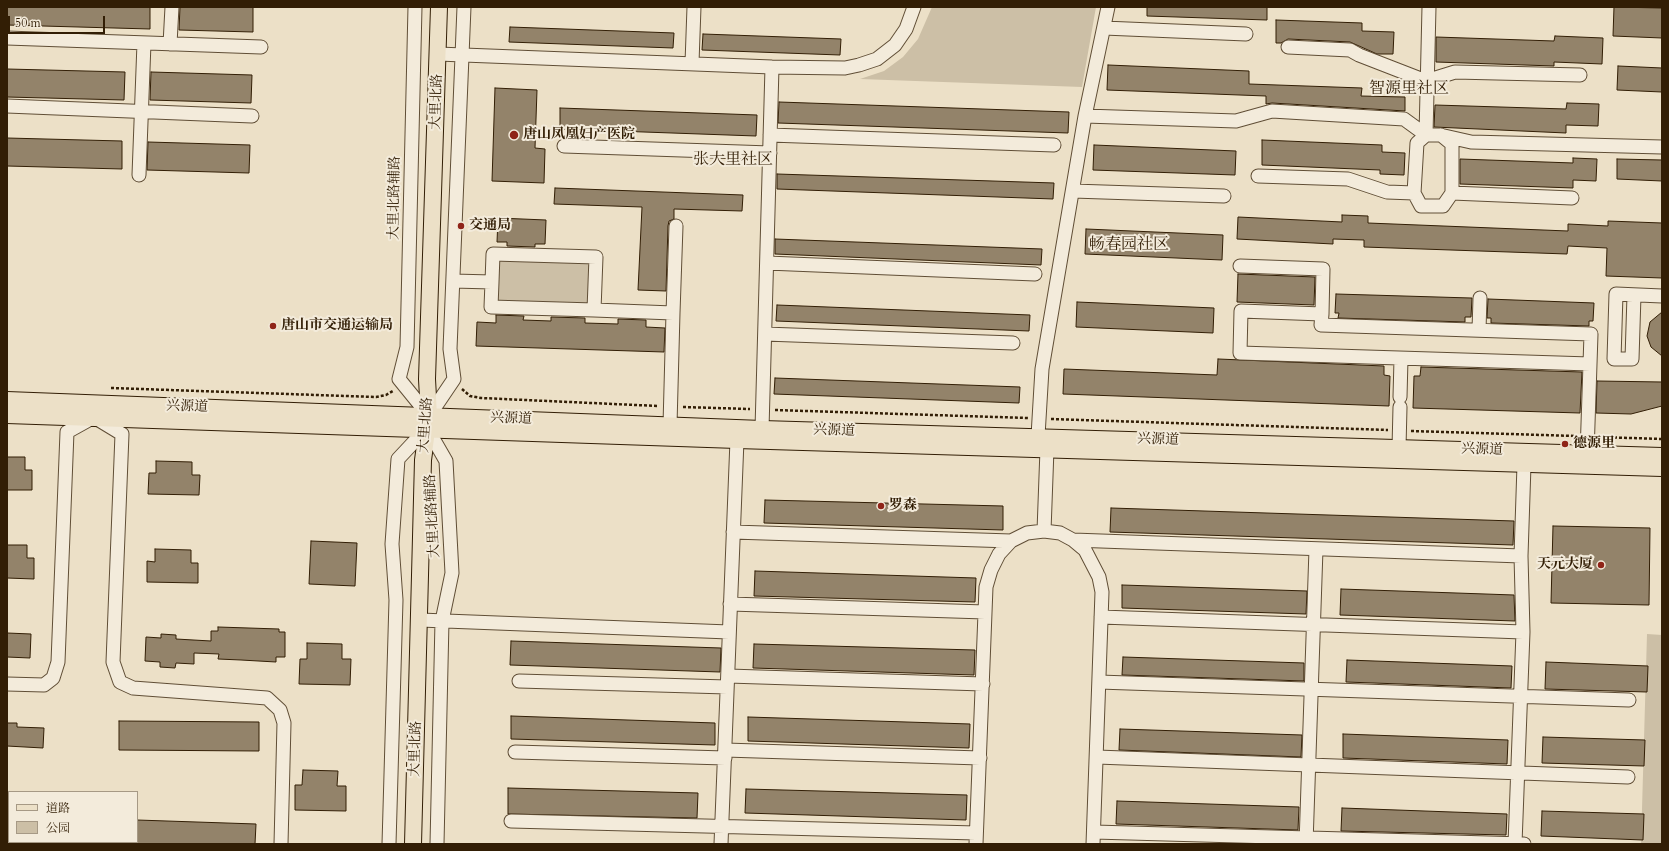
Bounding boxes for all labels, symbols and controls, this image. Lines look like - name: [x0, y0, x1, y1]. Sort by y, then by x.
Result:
- scale bar: [10, 8, 107, 34]
- text: 50 m: [15, 15, 41, 31]
- street label: 大里北路: [428, 74, 446, 130]
- district label: 智源里社区: [1369, 79, 1449, 99]
- place label: 唐山凤凰妇产医院: [523, 127, 635, 143]
- marker: 唐山凤凰妇产医院: [508, 129, 520, 141]
- district label: 张大里社区: [693, 150, 773, 170]
- street label: 大里北路辅路: [386, 156, 404, 240]
- place label: 交通局: [469, 218, 511, 234]
- marker: 交通局: [456, 221, 466, 231]
- district label: 畅春园社区: [1089, 235, 1169, 255]
- place label: 唐山市交通运输局: [281, 318, 393, 334]
- marker: 唐山市交通运输局: [268, 321, 278, 331]
- street label: 大里北路: [416, 396, 436, 454]
- street label: 兴源道: [166, 398, 208, 416]
- street label: 兴源道: [490, 410, 532, 428]
- street label: 兴源道: [813, 422, 855, 440]
- street label: 兴源道: [1137, 431, 1179, 449]
- place label: 德源里: [1573, 436, 1615, 452]
- marker: 德源里: [1560, 439, 1570, 449]
- street label: 兴源道: [1461, 441, 1503, 459]
- street label: 大里北路辅路: [422, 474, 444, 558]
- place label: 罗森: [889, 498, 917, 514]
- marker: 罗森: [876, 501, 886, 511]
- place label: 天元大厦: [1537, 557, 1593, 573]
- marker: 天元大厦: [1596, 560, 1606, 570]
- street label: 大里北路: [407, 721, 425, 777]
- legend: [8, 791, 138, 843]
- text: 道路: [46, 800, 70, 816]
- text: 公园: [46, 820, 70, 836]

